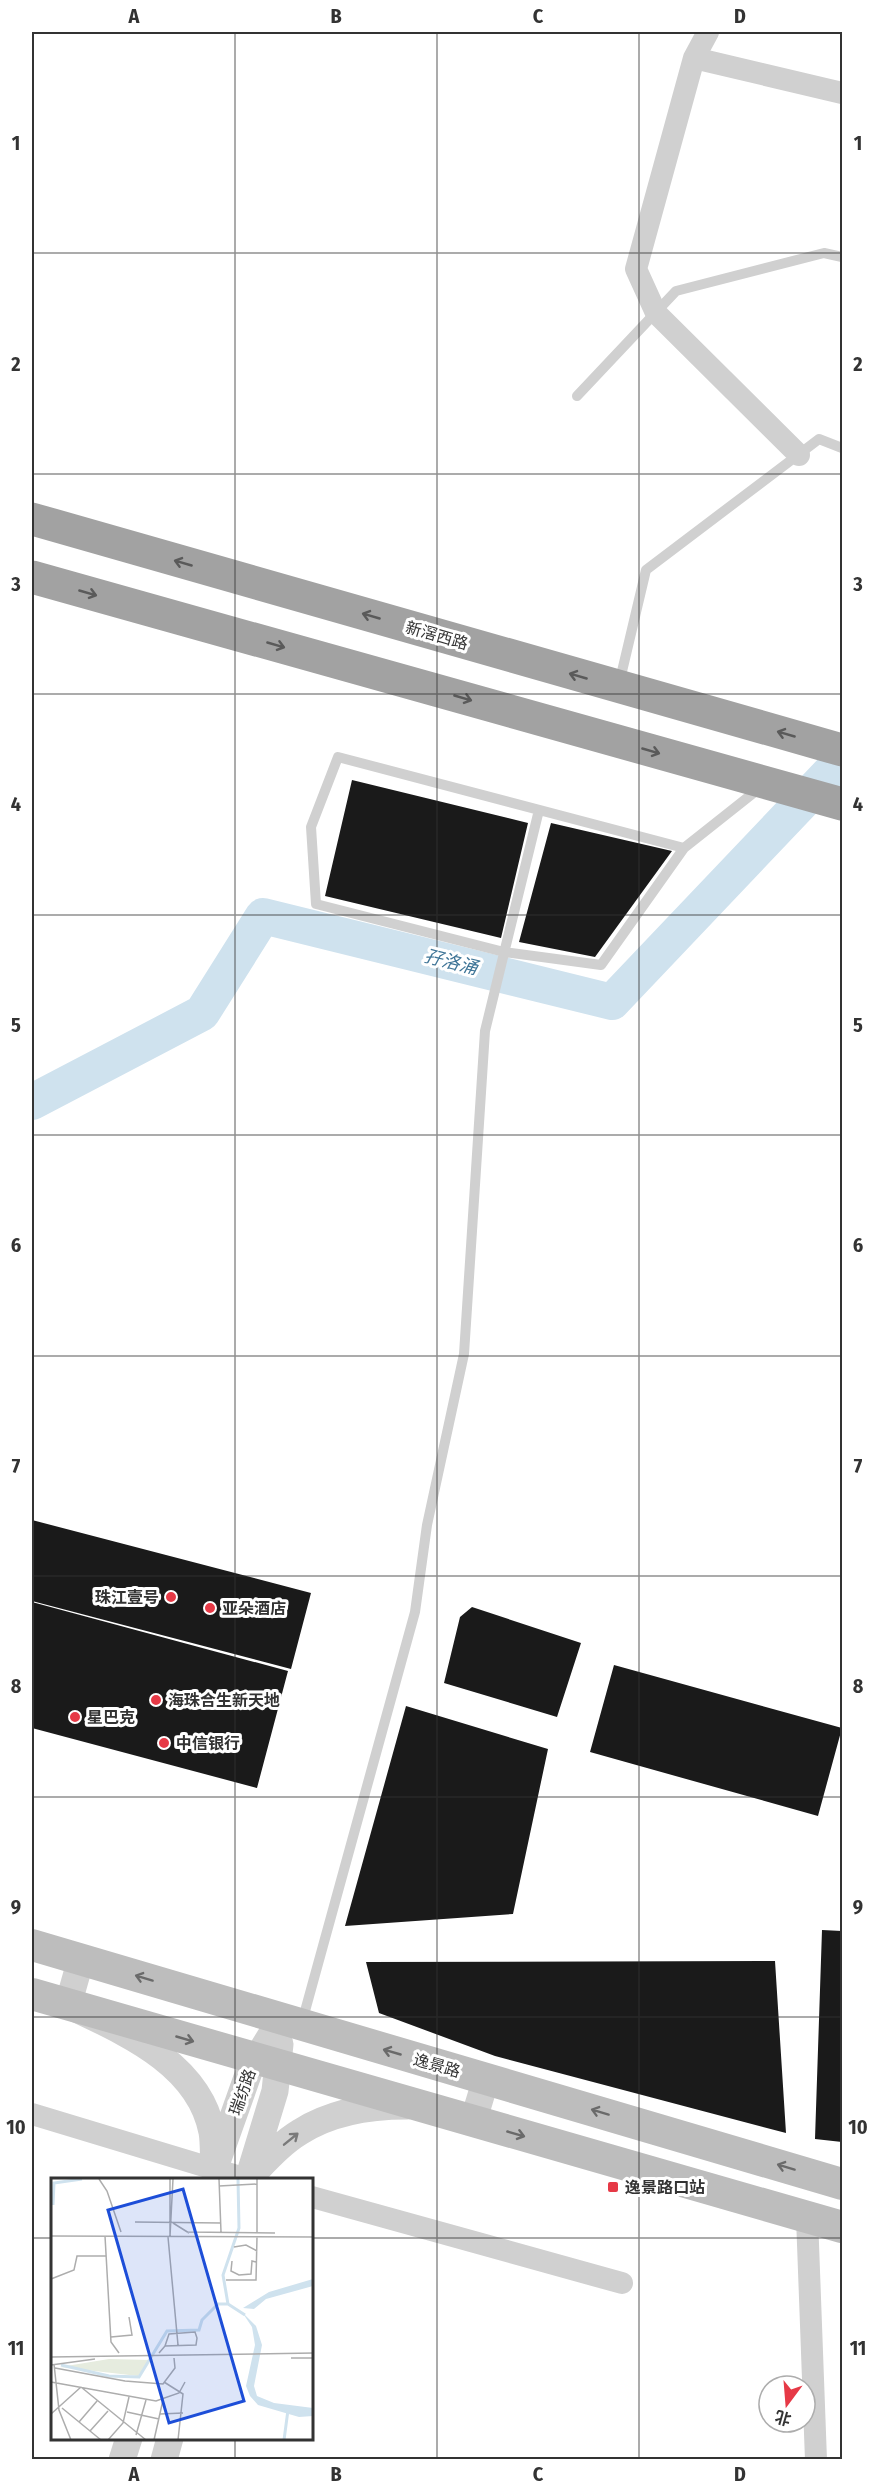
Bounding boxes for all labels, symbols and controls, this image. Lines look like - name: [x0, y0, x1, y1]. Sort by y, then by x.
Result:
- text: A: [128, 4, 141, 28]
- text: B: [330, 4, 342, 28]
- text: C: [533, 4, 544, 28]
- text: D: [734, 4, 746, 28]
- text: 1: [12, 131, 20, 155]
- text: 1: [854, 131, 862, 155]
- text: 2: [10, 352, 21, 376]
- text: 2: [852, 352, 863, 376]
- one-way arrow: [174, 557, 193, 568]
- text: 3: [10, 572, 21, 596]
- text: 3: [852, 572, 863, 596]
- one-way arrow: [78, 587, 97, 599]
- one-way arrow: [362, 610, 381, 621]
- street label: 新滘西路: [403, 618, 470, 653]
- one-way arrow: [266, 640, 285, 651]
- one-way arrow: [569, 669, 588, 681]
- one-way arrow: [453, 693, 472, 704]
- one-way arrow: [777, 728, 796, 740]
- one-way arrow: [641, 745, 660, 757]
- text: 4: [11, 792, 21, 816]
- text: 4: [853, 792, 863, 816]
- water label: 孖洛涌: [422, 945, 482, 980]
- text: 5: [11, 1013, 21, 1037]
- text: 5: [853, 1013, 863, 1037]
- text: 6: [11, 1233, 21, 1257]
- text: 6: [853, 1233, 863, 1257]
- text: 7: [12, 1454, 21, 1478]
- text: 7: [854, 1454, 863, 1478]
- place label: 珠江壹号: [95, 1588, 159, 1607]
- marker: 珠江壹号: [164, 1590, 178, 1604]
- place label: 亚朵酒店: [222, 1599, 286, 1618]
- marker: 亚朵酒店: [203, 1601, 217, 1615]
- text: 8: [11, 1674, 22, 1698]
- text: 8: [853, 1674, 864, 1698]
- place label: 海珠合生新天地: [168, 1691, 280, 1710]
- marker: 海珠合生新天地: [149, 1693, 163, 1707]
- place label: 星巴克: [87, 1708, 135, 1727]
- marker: 星巴克: [68, 1710, 82, 1724]
- place label: 中信银行: [176, 1734, 240, 1753]
- marker: 中信银行: [157, 1736, 171, 1750]
- text: 9: [11, 1895, 21, 1919]
- text: 9: [853, 1895, 863, 1919]
- one-way arrow: [135, 1972, 154, 1983]
- one-way arrow: [175, 2033, 194, 2045]
- one-way arrow: [383, 2046, 402, 2057]
- street label: 逸景路: [411, 2050, 463, 2081]
- street label: 瑞纺路: [225, 2066, 260, 2118]
- one-way arrow: [590, 2106, 609, 2117]
- text: 10: [6, 2115, 26, 2139]
- text: 10: [848, 2115, 868, 2139]
- one-way arrow: [507, 2129, 526, 2140]
- one-way arrow: [283, 2132, 298, 2146]
- one-way arrow: [777, 2161, 796, 2172]
- inset map: [51, 2178, 314, 2440]
- place label: 逸景路口站: [625, 2178, 705, 2197]
- marker: 逸景路口站: [606, 2180, 620, 2194]
- text: 11: [8, 2336, 24, 2360]
- text: 11: [850, 2336, 866, 2360]
- north arrow: [757, 2374, 817, 2434]
- text: 北: [773, 2407, 793, 2429]
- text: A: [128, 2462, 141, 2486]
- text: B: [330, 2462, 342, 2486]
- text: C: [533, 2462, 544, 2486]
- text: D: [734, 2462, 746, 2486]

